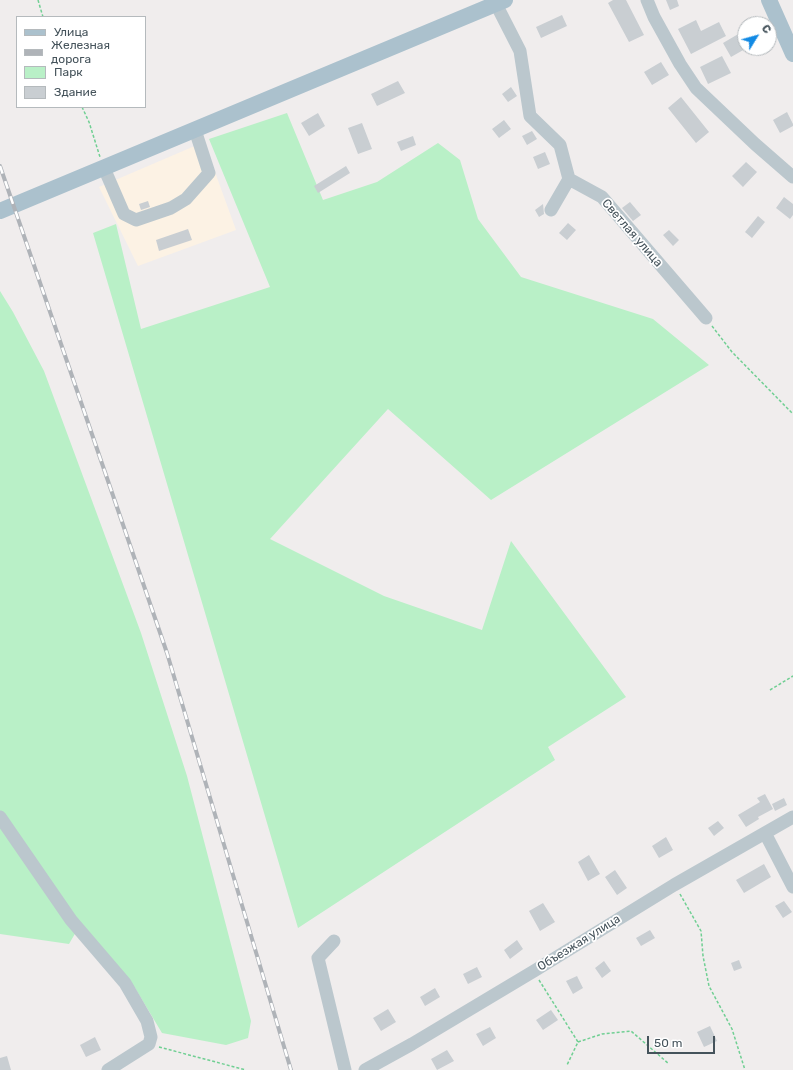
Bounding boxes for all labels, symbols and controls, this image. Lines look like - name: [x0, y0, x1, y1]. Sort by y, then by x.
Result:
- legend: [16, 16, 146, 108]
- north arrow: [737, 16, 777, 56]
- text: С: [759, 22, 774, 36]
- text: Улица: [54, 25, 88, 39]
- text: Железная дорога: [51, 38, 110, 66]
- text: Парк: [54, 65, 83, 79]
- text: Здание: [54, 85, 97, 99]
- street label: Светлая улица: [599, 196, 665, 270]
- street label: Объезжая улица: [535, 912, 623, 974]
- scale bar: [649, 1028, 717, 1054]
- text: 50 m: [654, 1036, 682, 1050]

